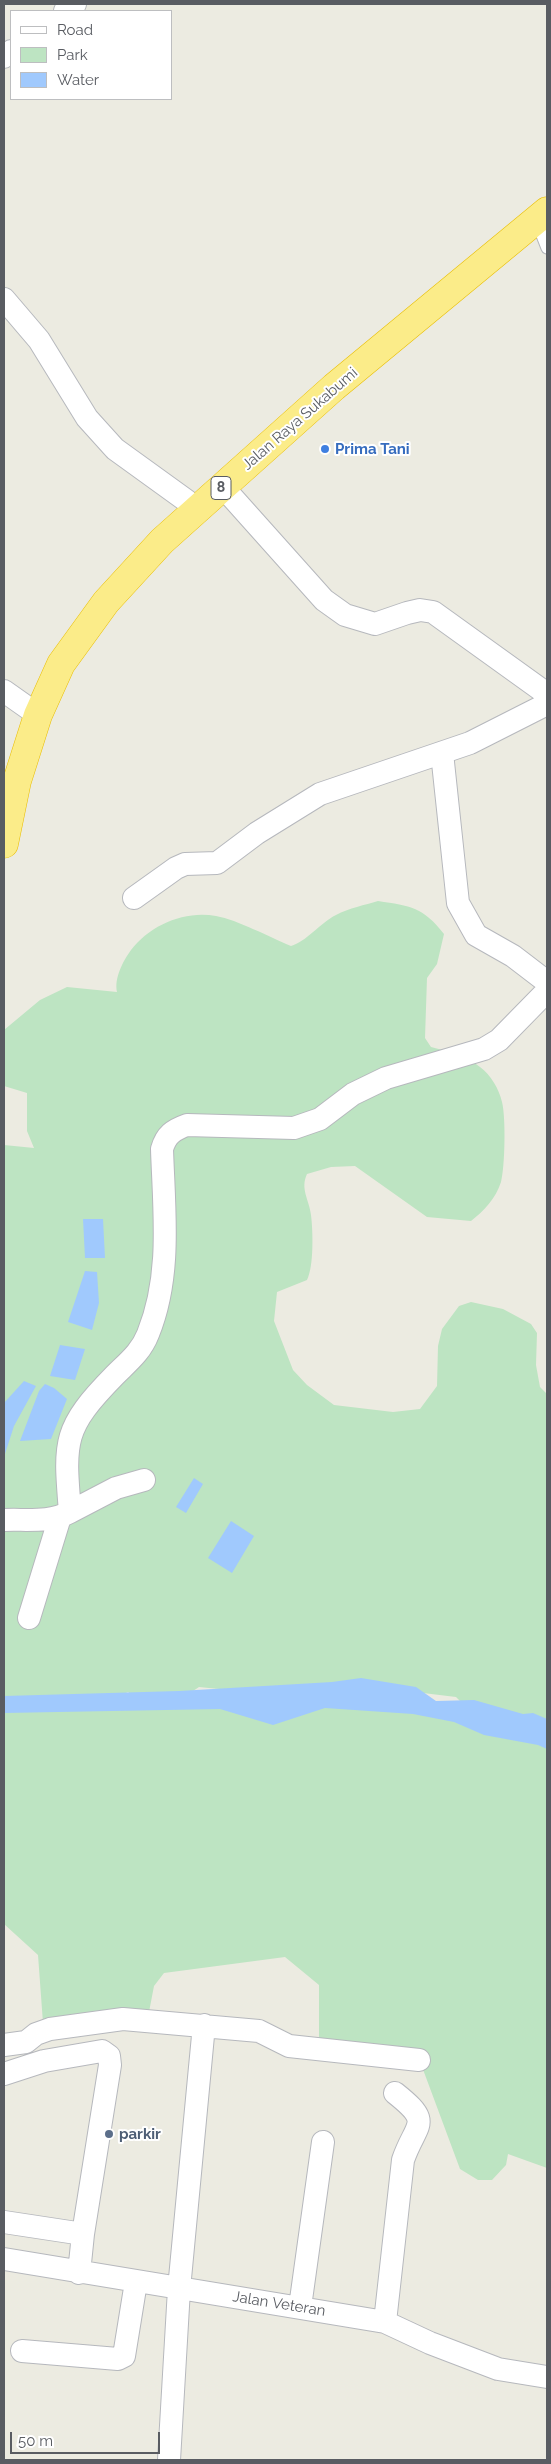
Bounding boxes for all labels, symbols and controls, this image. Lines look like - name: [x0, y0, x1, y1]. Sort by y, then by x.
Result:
- legend: [10, 10, 172, 100]
- text: Road: [57, 21, 93, 39]
- text: Park: [57, 46, 88, 64]
- text: Water: [57, 71, 99, 89]
- street label: Jalan Raya Sukabumi: [239, 364, 361, 474]
- place label: Prima Tani: [335, 440, 410, 458]
- marker: Prima Tani: [319, 443, 331, 455]
- road number: 8: [211, 476, 231, 499]
- place label: parkir: [119, 2125, 161, 2143]
- marker: parkir: [103, 2128, 115, 2140]
- street label: Jalan Veteran: [231, 2288, 327, 2320]
- scale bar: [12, 2422, 162, 2454]
- text: 50 m: [18, 2432, 53, 2450]

